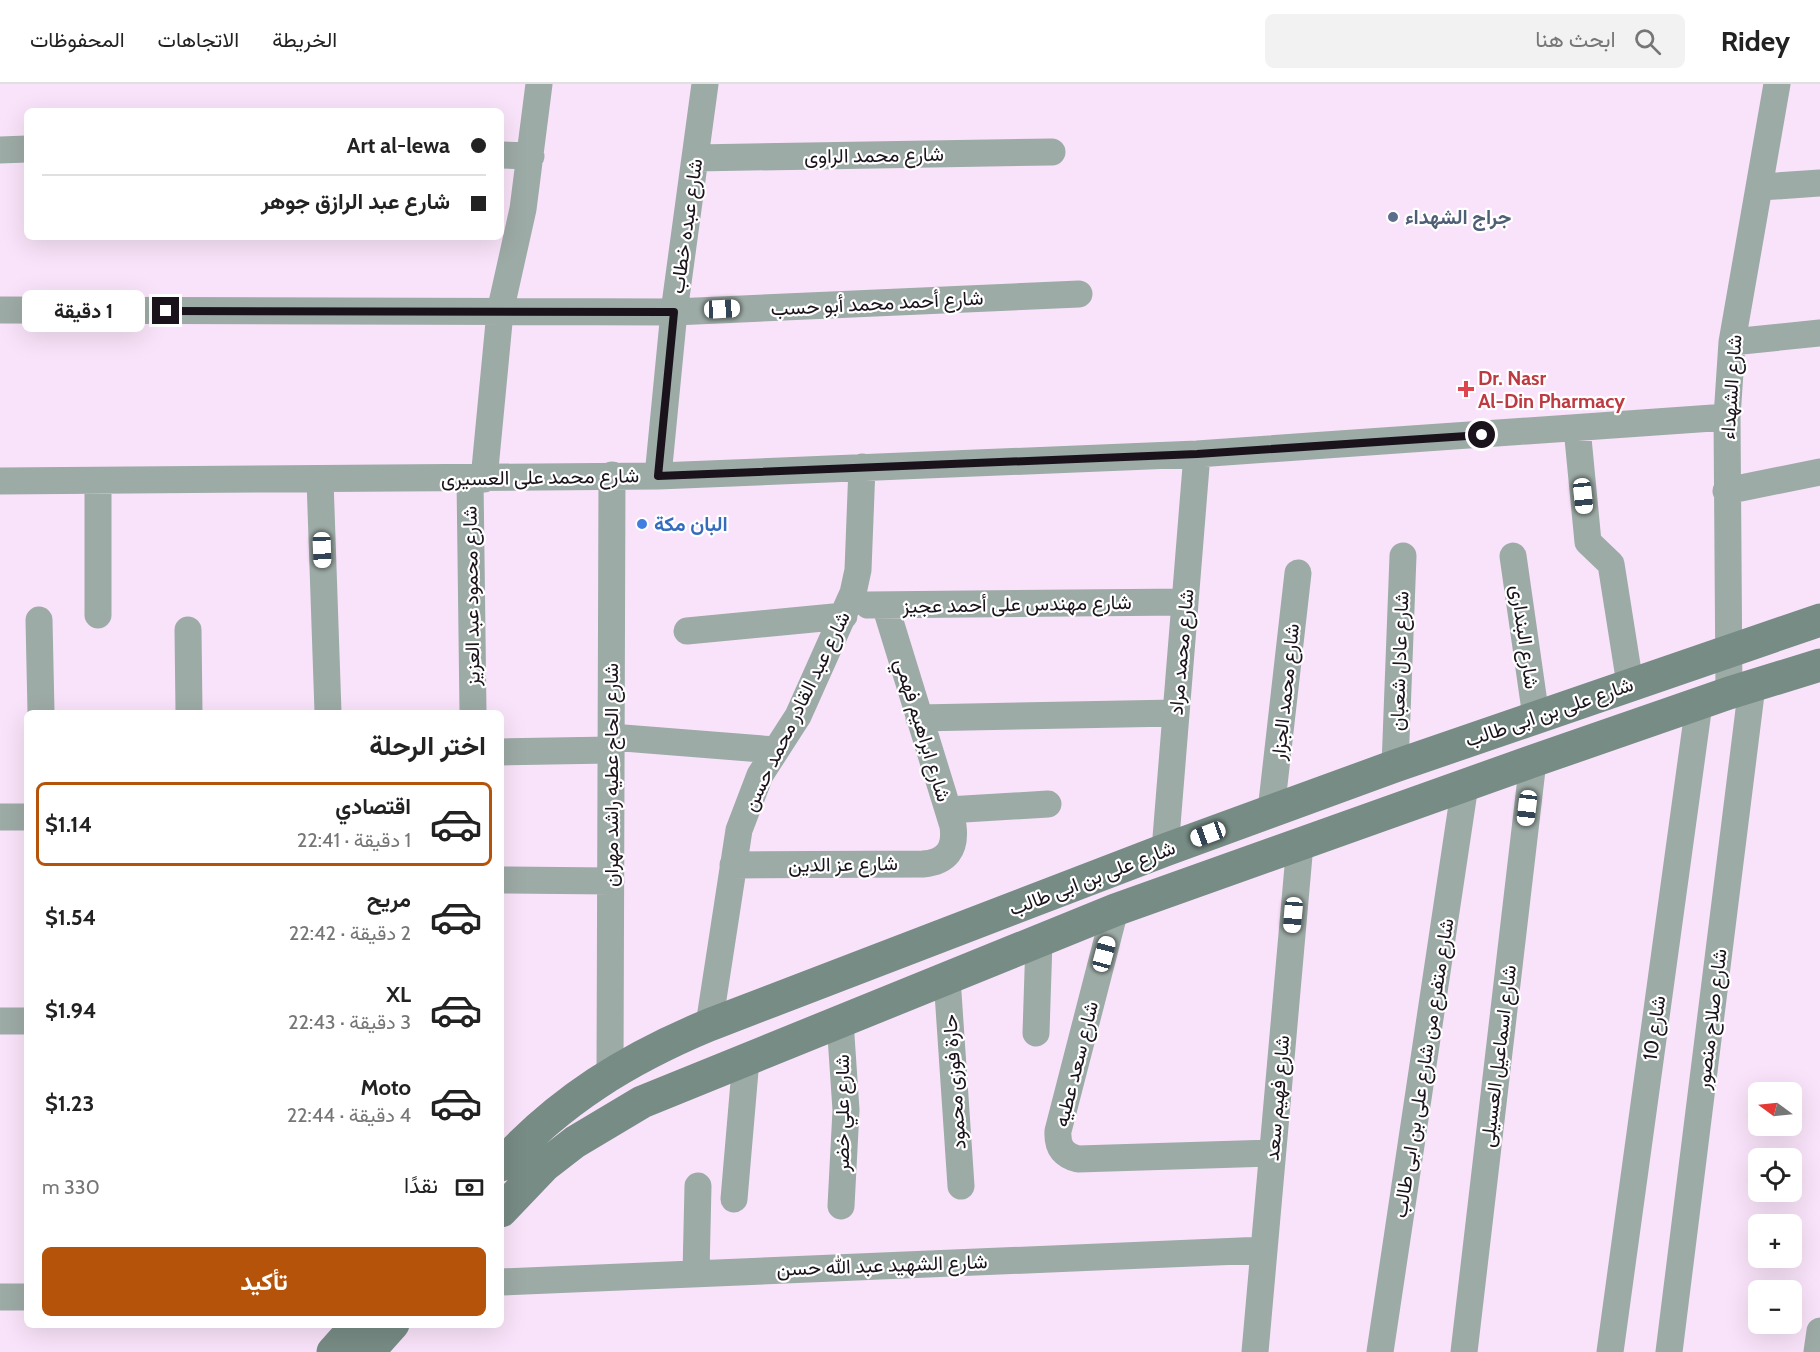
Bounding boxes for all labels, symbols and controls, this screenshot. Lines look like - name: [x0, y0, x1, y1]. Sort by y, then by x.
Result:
- search box: [1265, 14, 1685, 68]
- text: Ridey: [1721, 24, 1790, 58]
- icon: search: [1631, 25, 1664, 58]
- text: ابحث هنا: [1535, 26, 1616, 53]
- text: المحفوظات: [30, 27, 125, 52]
- text: الاتجاهات: [158, 27, 239, 52]
- text: الخريطة: [272, 27, 337, 52]
- text: Art al-lewa: [347, 132, 450, 159]
- street label: شارع محمد الراوى: [804, 142, 944, 170]
- street label: شارع عبده خطاب: [665, 157, 709, 295]
- text: شارع عبد الرازق جوهر: [261, 188, 450, 215]
- place label: جراج الشهداء: [1405, 205, 1511, 231]
- marker: جراج الشهداء: [1386, 210, 1400, 224]
- street label: شارع أحمد محمد أبو حسب: [770, 285, 984, 323]
- callout: 1 دقيقة: [22, 290, 145, 332]
- route end: [152, 297, 179, 324]
- text: 1 دقيقة: [54, 299, 113, 323]
- car: [704, 299, 740, 319]
- street label: شارع الشهداء: [1715, 334, 1749, 441]
- place label: Dr. Nasr Al-Din Pharmacy: [1478, 366, 1625, 413]
- marker: Dr. Nasr Al-Din Pharmacy: [1459, 382, 1473, 396]
- route start: [1468, 421, 1495, 448]
- street label: شارع محمد على العسيرى: [441, 463, 639, 493]
- car: [1572, 477, 1594, 515]
- street label: شارع محمود عبد العزيز: [457, 506, 487, 687]
- place label: البان مكة: [654, 512, 728, 536]
- marker: البان مكة: [635, 517, 649, 531]
- car: [312, 532, 332, 568]
- street label: شارع البندارى: [1504, 583, 1544, 691]
- street label: شارع محمد مراد: [1164, 588, 1200, 716]
- street label: شارع مهندس على أحمد عجيز: [901, 590, 1132, 620]
- street label: شارع عادل شعبان: [1385, 591, 1415, 732]
- street label: شارع عبد القادر محمد حسن: [737, 607, 857, 816]
- street label: شارع محمد الجزار: [1266, 622, 1306, 763]
- street label: شارع ابراهيم فهمي: [885, 656, 956, 806]
- street label: شارع الحاج عطيه راشد مهران: [599, 663, 625, 887]
- street label: شارع على بن ابى طالب: [1462, 672, 1637, 754]
- text: اختر الرحلة: [369, 729, 486, 762]
- car: [1516, 789, 1538, 827]
- text: اقتصادي: [335, 793, 411, 820]
- icon: car: [429, 797, 483, 851]
- text: $1.14: [45, 811, 92, 838]
- car: [1188, 819, 1228, 849]
- text: 1 دقيقة · 22:41: [297, 828, 411, 852]
- street label: شارع على بن ابى طالب: [1005, 835, 1179, 923]
- street label: شارع عز الدين: [788, 851, 898, 879]
- text: مريح: [367, 886, 411, 913]
- icon: car: [429, 890, 483, 944]
- car: [1282, 896, 1304, 934]
- text: $1.54: [45, 904, 96, 931]
- street label: شارع متفرع من شارع على بن ابى طالب: [1387, 916, 1461, 1220]
- text: 2 دقيقة · 22:42: [289, 921, 411, 945]
- car: [1091, 934, 1117, 974]
- street label: شارع صلاح منصور: [1690, 947, 1734, 1092]
- street label: شارع اسماعيل العسيلى: [1475, 964, 1523, 1149]
- text: XL: [386, 981, 411, 1008]
- icon: car: [429, 983, 483, 1037]
- street label: شارع 10: [1638, 994, 1672, 1062]
- text: $1.94: [45, 997, 96, 1024]
- street label: شارع سعد عطيه: [1049, 999, 1105, 1130]
- text: 3 دقيقة · 22:43: [288, 1010, 411, 1034]
- street label: حارة فوزى محمود: [937, 1014, 972, 1150]
- street label: شارع فهيم سعد: [1260, 1034, 1296, 1162]
- street label: شارع علي خضر: [830, 1054, 859, 1173]
- text: Moto: [360, 1074, 411, 1101]
- icon: car: [429, 1076, 483, 1130]
- north arrow: [1748, 1082, 1802, 1136]
- map controls: [1748, 1082, 1802, 1334]
- text: $1.23: [45, 1090, 94, 1117]
- text: 4 دقيقة · 22:44: [287, 1103, 411, 1127]
- button: locate: [1748, 1148, 1802, 1202]
- icon: cash: [453, 1171, 486, 1204]
- text: نقدًا: [404, 1172, 438, 1199]
- text: 330 m: [42, 1175, 100, 1199]
- button: +: [1748, 1214, 1802, 1268]
- button: تأكيد: [42, 1247, 486, 1316]
- street label: شارع الشهيد عبد الله حسن: [776, 1249, 988, 1283]
- button: −: [1748, 1280, 1802, 1334]

